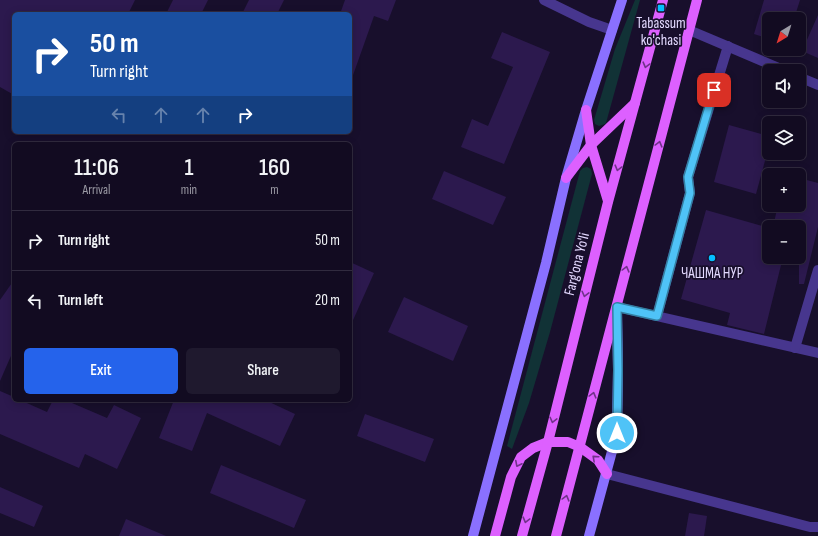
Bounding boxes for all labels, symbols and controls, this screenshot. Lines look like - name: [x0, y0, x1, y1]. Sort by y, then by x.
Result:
- marker: Tabassum ko'chasi: [656, 3, 666, 13]
- north arrow: [762, 12, 806, 56]
- map controls: [762, 12, 806, 264]
- place label: Tabassum ko'chasi: [636, 14, 686, 50]
- text: 50 m: [90, 27, 139, 60]
- icon: right: [24, 28, 76, 80]
- text: Turn right: [90, 61, 148, 82]
- one-way arrow: [642, 61, 650, 68]
- button: sound: [762, 64, 806, 108]
- pin: [697, 73, 731, 107]
- icon: arrive: [703, 79, 725, 101]
- icon: left: [108, 104, 130, 126]
- icon: ahead: [150, 104, 172, 126]
- icon: ahead: [192, 104, 214, 126]
- icon: right: [234, 104, 256, 126]
- button: layers: [762, 116, 806, 160]
- one-way arrow: [655, 140, 663, 147]
- text: 11:06: [74, 153, 119, 182]
- text: 1: [184, 153, 193, 182]
- text: 160: [259, 153, 290, 182]
- one-way arrow: [614, 164, 622, 171]
- button: +: [762, 168, 806, 212]
- text: Arrival: [82, 182, 110, 198]
- text: min: [181, 182, 197, 198]
- text: m: [270, 182, 279, 198]
- button: −: [762, 220, 806, 264]
- icon: right: [24, 230, 46, 252]
- street label: Farg'ona Yo'li: [560, 230, 594, 297]
- text: Turn right: [58, 231, 110, 250]
- text: 50 m: [315, 231, 340, 250]
- marker: ЧАШМА НУР: [707, 253, 717, 263]
- place label: ЧАШМА НУР: [681, 264, 743, 283]
- one-way arrow: [622, 266, 630, 273]
- icon: left: [24, 290, 46, 312]
- one-way arrow: [581, 290, 590, 297]
- text: Turn left: [58, 291, 103, 310]
- text: 20 m: [315, 291, 340, 310]
- button: Exit: [24, 348, 178, 394]
- button: Share: [186, 348, 340, 394]
- one-way arrow: [589, 392, 597, 399]
- position arrow: [596, 412, 638, 454]
- one-way arrow: [549, 416, 558, 423]
- one-way arrow: [592, 456, 600, 463]
- one-way arrow: [515, 460, 522, 468]
- one-way arrow: [561, 495, 570, 502]
- one-way arrow: [522, 516, 531, 523]

